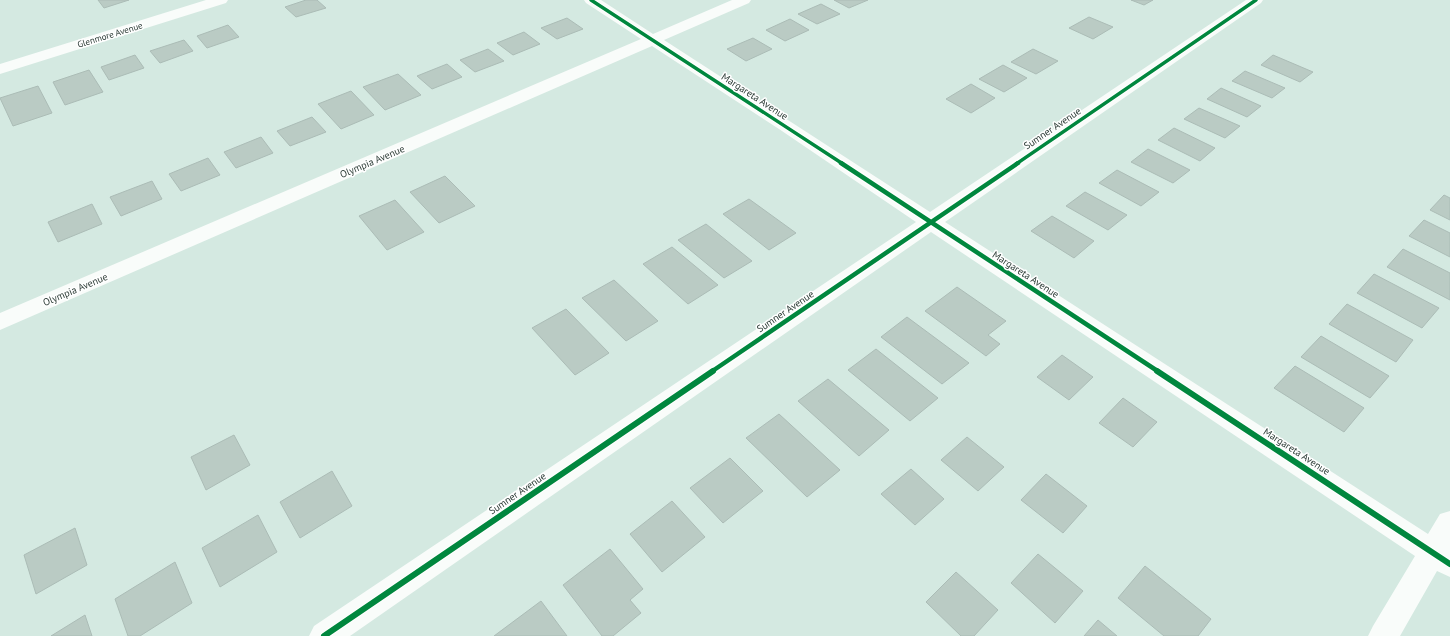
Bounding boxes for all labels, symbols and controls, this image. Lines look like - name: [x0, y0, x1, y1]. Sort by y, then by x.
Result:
- street label: Glenmore Avenue: [76, 19, 144, 50]
- street label: Margareta Avenue: [719, 70, 791, 123]
- street label: Sumner Avenue: [1021, 104, 1083, 152]
- street label: Olympia Avenue: [338, 142, 407, 181]
- street label: Margareta Avenue: [990, 248, 1062, 301]
- street label: Olympia Avenue: [41, 270, 110, 309]
- street label: Sumner Avenue: [754, 287, 816, 335]
- street label: Margareta Avenue: [1261, 425, 1333, 478]
- street label: Sumner Avenue: [486, 469, 548, 517]

